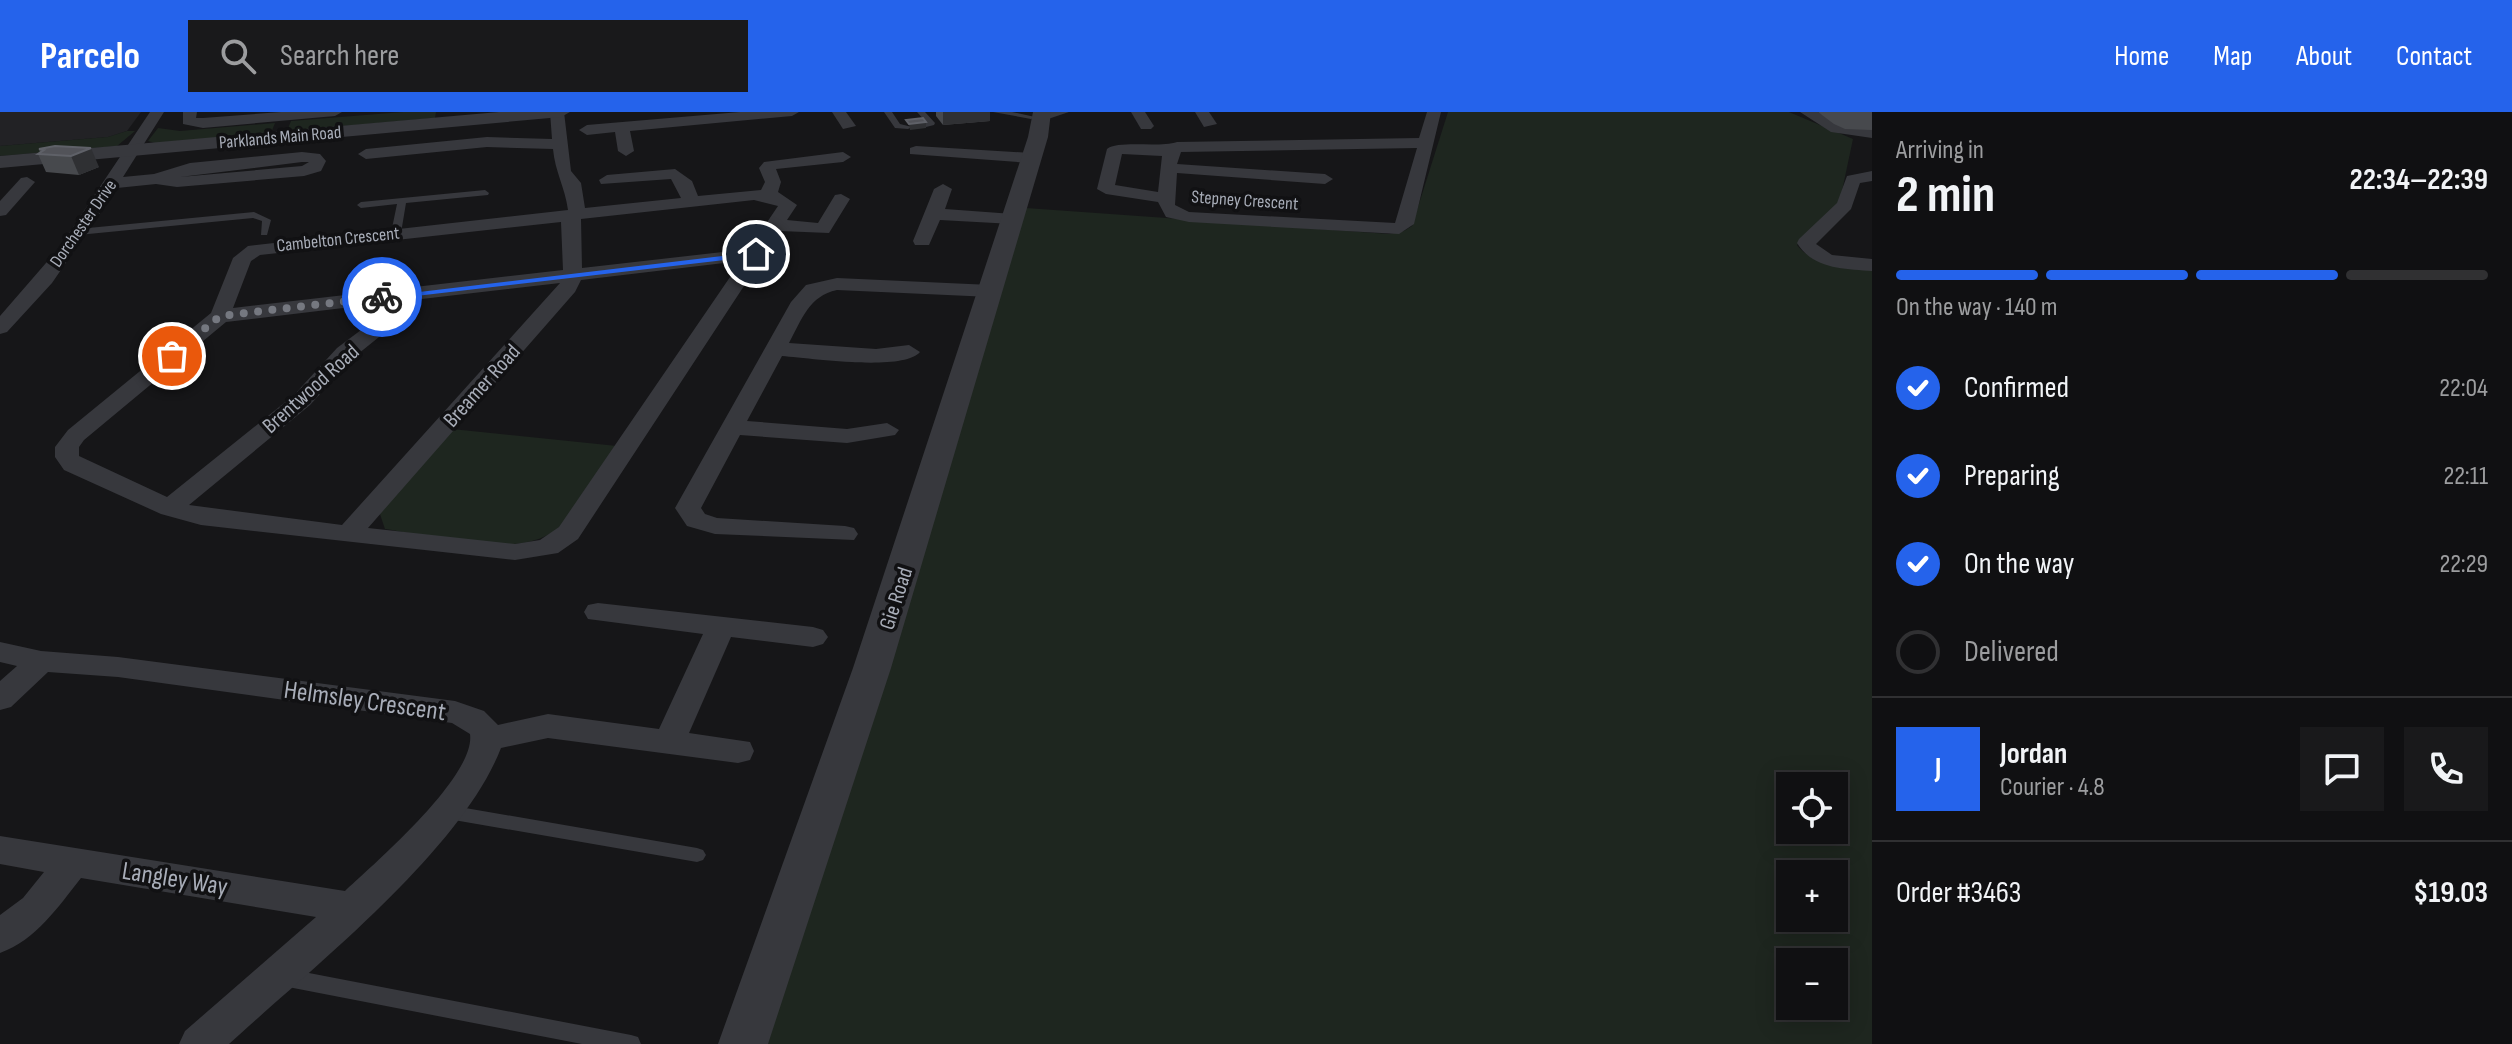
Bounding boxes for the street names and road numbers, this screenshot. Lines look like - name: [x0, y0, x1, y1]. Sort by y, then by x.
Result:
- street label: Parklands Main Road: [218, 122, 342, 153]
- street label: Dorchester Drive: [46, 176, 121, 271]
- street label: Stepney Crescent: [1191, 186, 1300, 215]
- street label: Cambelton Crescent: [276, 223, 401, 256]
- street label: Brentwood Road: [257, 339, 365, 440]
- street label: Breamer Road: [438, 339, 526, 433]
- street label: Gie Road: [874, 564, 919, 633]
- street label: Helmsley Crescent: [282, 675, 448, 728]
- street label: Langley Way: [120, 856, 230, 903]

